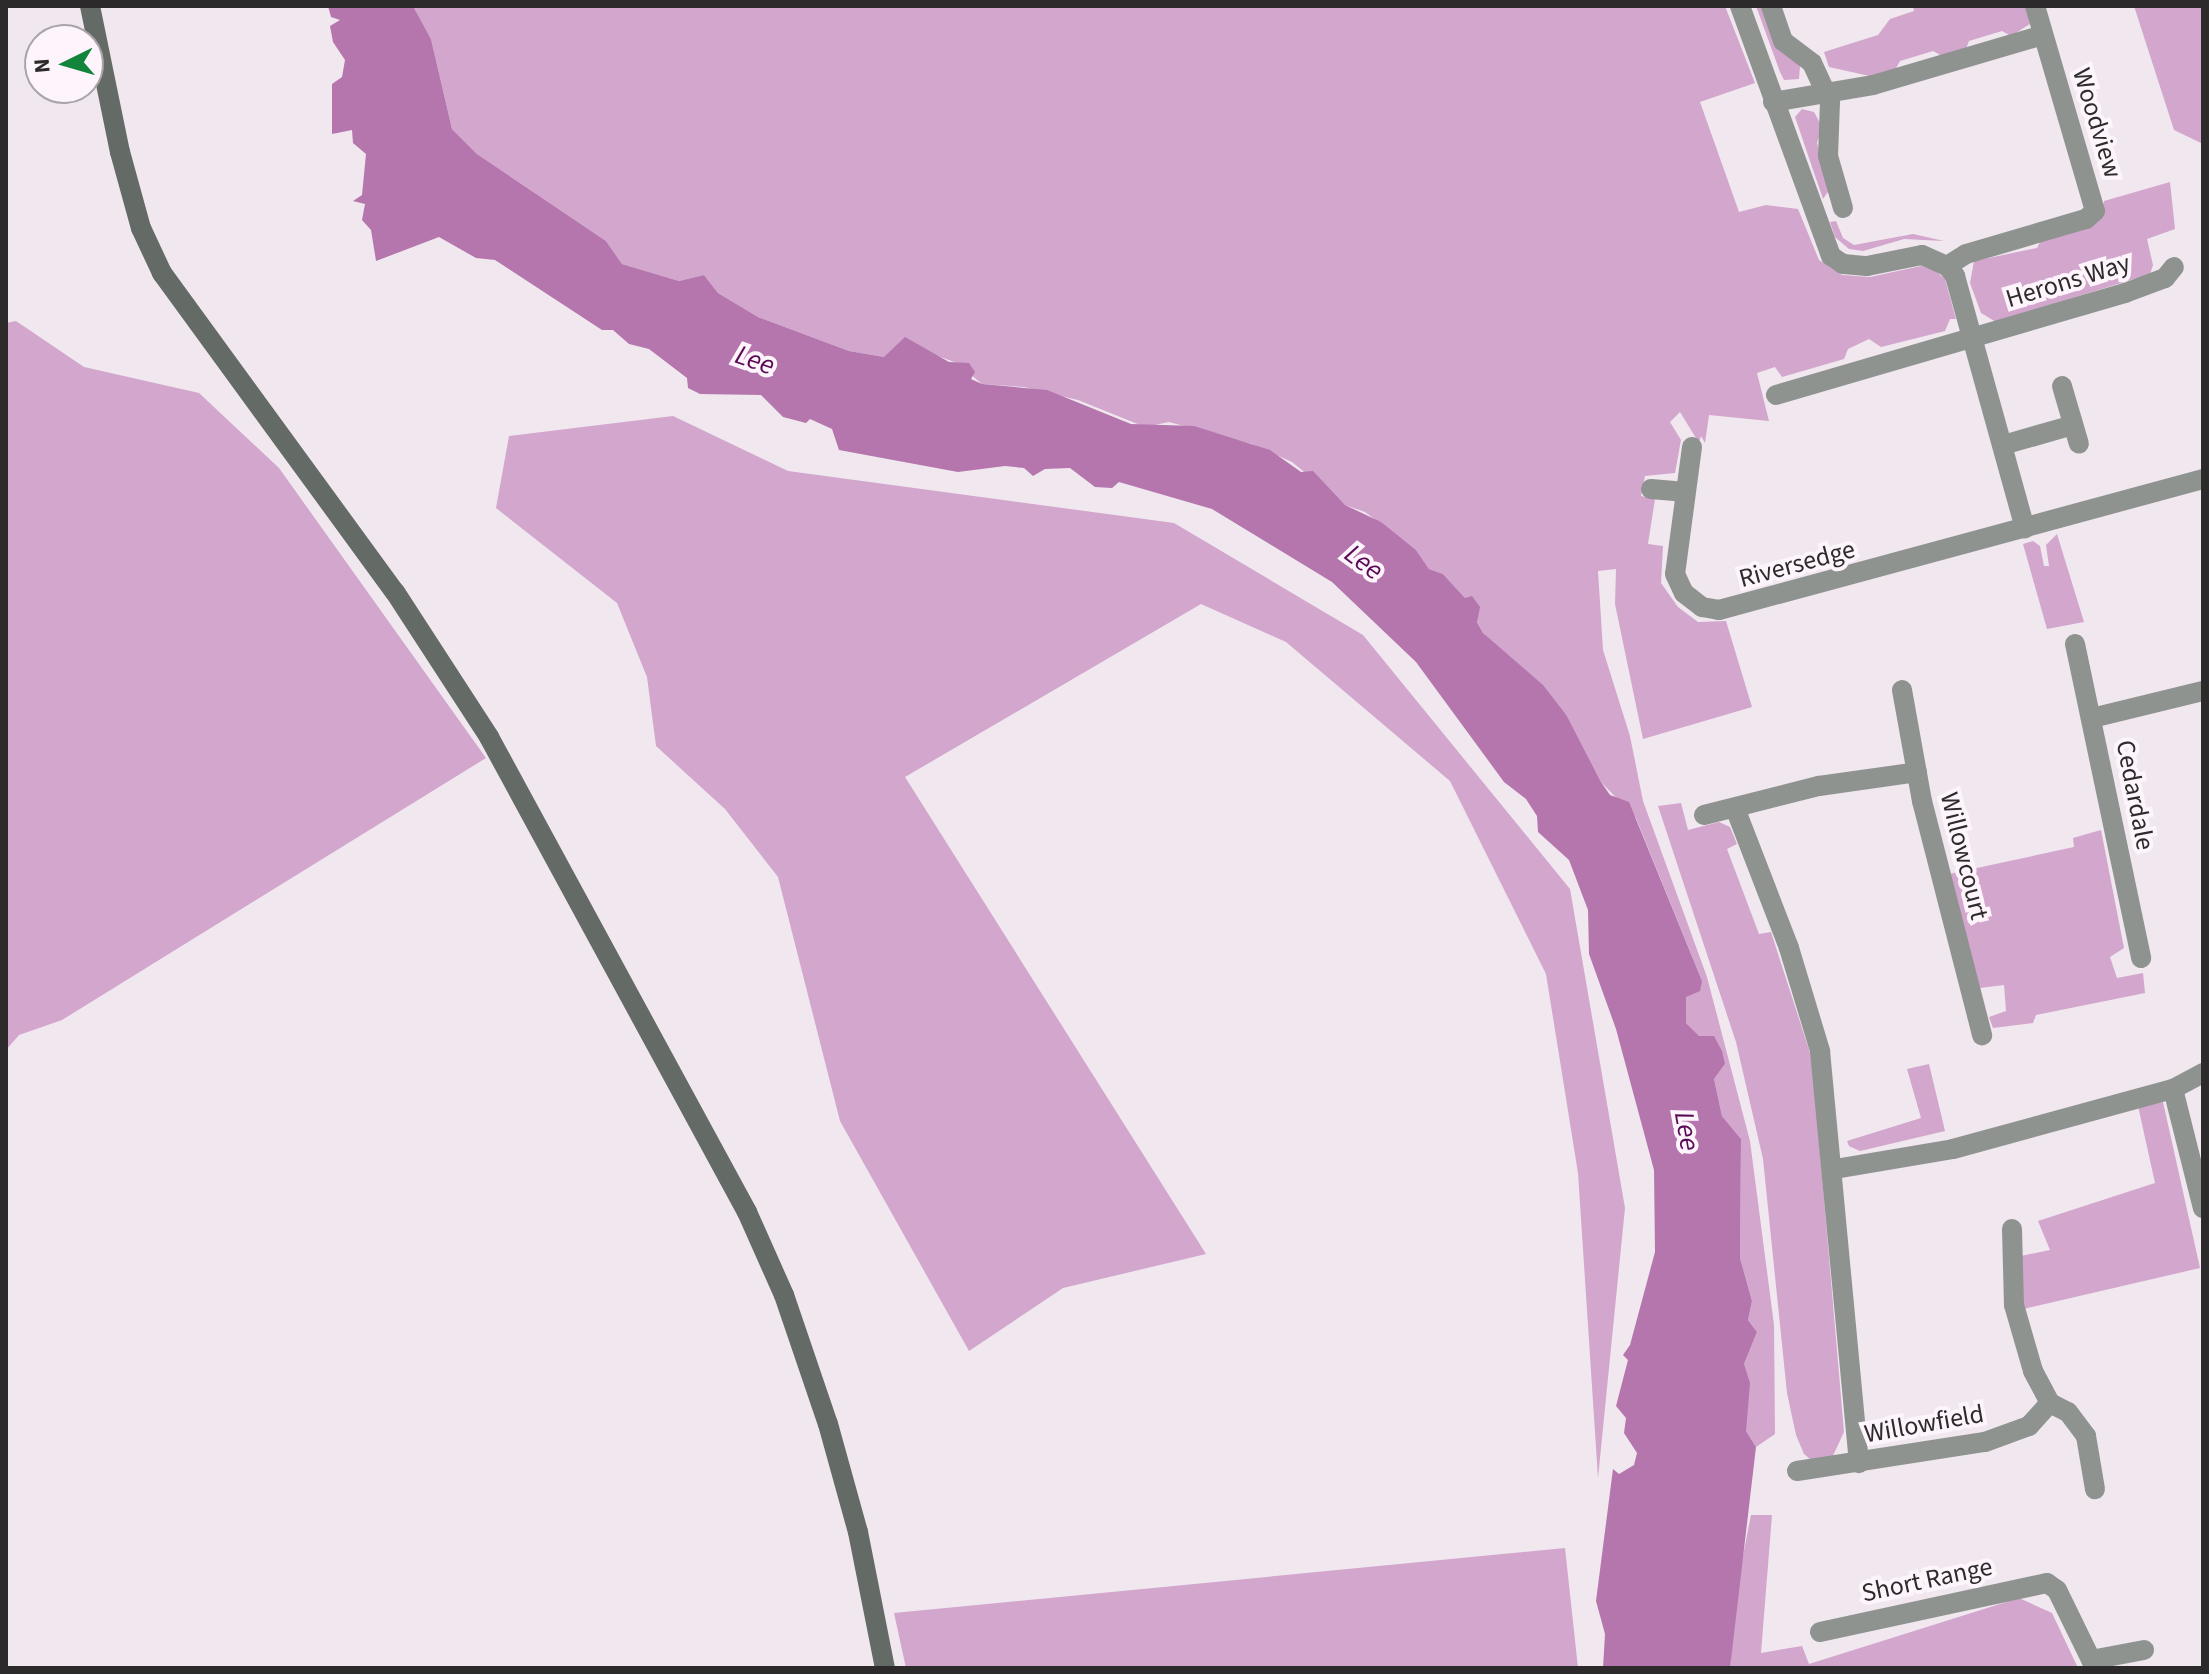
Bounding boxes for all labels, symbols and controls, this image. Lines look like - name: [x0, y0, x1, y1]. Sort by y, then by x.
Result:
- north arrow: [24, 24, 104, 104]
- text: N: [26, 57, 59, 75]
- street label: Woodview: [2066, 64, 2128, 182]
- street label: Herons Way: [2002, 247, 2134, 315]
- water label: Lee: [731, 338, 779, 382]
- street label: Riversedge: [1736, 534, 1858, 594]
- water label: Lee: [1338, 537, 1390, 587]
- street label: Cedardale: [2109, 737, 2161, 853]
- street label: Willowcourt: [1933, 789, 1995, 923]
- water label: Lee: [1667, 1109, 1707, 1153]
- street label: Willowfield: [1862, 1398, 1986, 1450]
- street label: Short Range: [1859, 1551, 1995, 1609]

